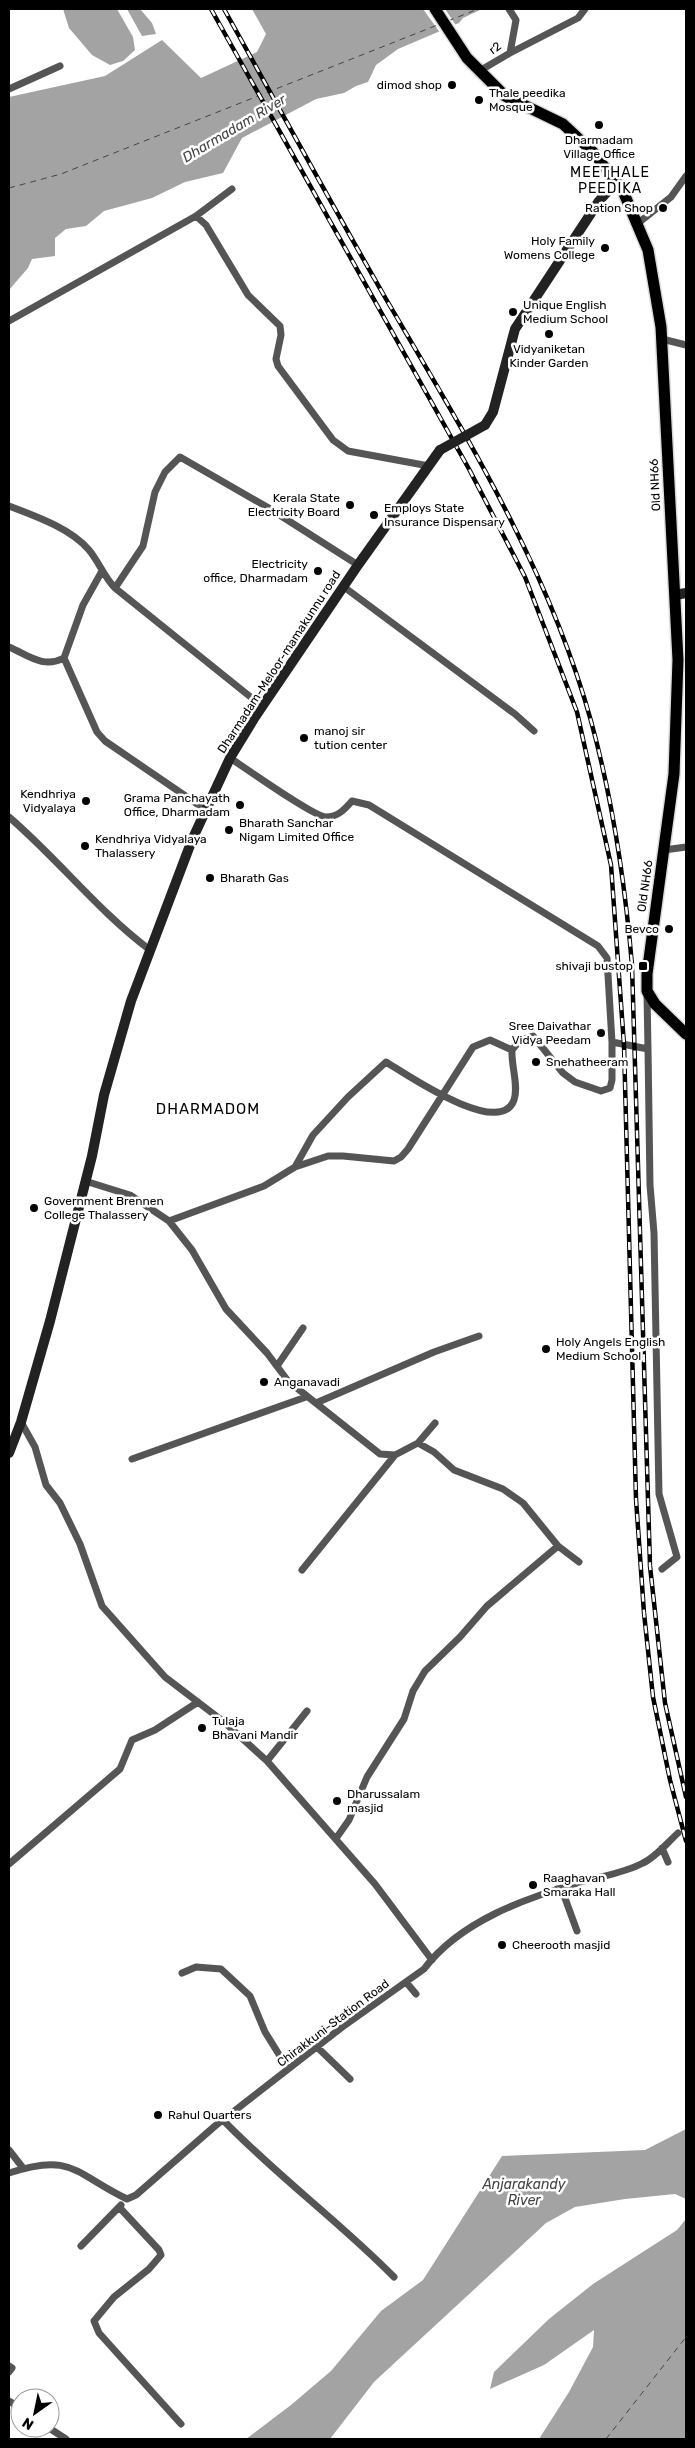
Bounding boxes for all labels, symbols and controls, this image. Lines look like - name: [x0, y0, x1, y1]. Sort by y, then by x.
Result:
- street label: r2: [486, 39, 504, 57]
- place label: dimod shop: [377, 78, 442, 92]
- marker: dimod shop: [446, 79, 458, 91]
- place label: Thale peedika Mosque: [489, 86, 566, 114]
- water label: Dharmadam River: [179, 90, 290, 166]
- marker: Thale peedika Mosque: [473, 94, 485, 106]
- marker: Dharmadam Village Office: [593, 119, 605, 131]
- place label: Dharmadam Village Office: [563, 133, 635, 161]
- district label: MEETHALE PEEDIKA: [570, 164, 650, 197]
- place label: Ration Shop: [585, 201, 653, 215]
- marker: Ration Shop: [657, 202, 669, 214]
- place label: Holy Family Womens College: [504, 234, 595, 262]
- marker: Holy Family Womens College: [599, 242, 611, 254]
- place label: Unique English Medium School: [523, 298, 608, 326]
- marker: Unique English Medium School: [507, 306, 519, 318]
- marker: Vidyaniketan Kinder Garden: [543, 328, 555, 340]
- place label: Vidyaniketan Kinder Garden: [510, 342, 588, 370]
- street label: Old NH66: [647, 458, 663, 512]
- place label: Kerala State Electricity Board: [248, 491, 340, 519]
- marker: Kerala State Electricity Board: [344, 499, 356, 511]
- place label: Employs State Insurance Dispensary: [384, 501, 505, 529]
- marker: Employs State Insurance Dispensary: [368, 509, 380, 521]
- place label: Electricity office, Dharmadam: [203, 557, 308, 585]
- marker: Electricity office, Dharmadam: [312, 565, 324, 577]
- street label: Dharmadam-Meloor-mamakunnu road: [215, 568, 343, 756]
- place label: manoj sir tution center: [314, 724, 388, 752]
- marker: manoj sir tution center: [298, 732, 310, 744]
- place label: Kendhriya Vidyalaya: [20, 787, 76, 815]
- place label: Grama Panchayath Office, Dharmadam: [124, 791, 230, 819]
- marker: Kendhriya Vidyalaya: [80, 795, 92, 807]
- marker: Grama Panchayath Office, Dharmadam: [234, 799, 246, 811]
- place label: Bharath Sanchar Nigam Limited Office: [239, 816, 354, 844]
- marker: Bharath Sanchar Nigam Limited Office: [223, 824, 235, 836]
- place label: Kendhriya Vidyalaya Thalassery: [95, 832, 207, 860]
- marker: Kendhriya Vidyalaya Thalassery: [79, 840, 91, 852]
- street label: Old NH66: [634, 859, 656, 913]
- place label: Bharath Gas: [220, 871, 289, 885]
- marker: Bharath Gas: [204, 872, 216, 884]
- place label: Bevco: [625, 922, 659, 936]
- marker: Bevco: [663, 923, 675, 935]
- place label: shivaji bustop: [555, 959, 633, 973]
- marker: shivaji bustop: [637, 960, 649, 972]
- place label: Sree Daivathar Vidya Peedam: [509, 1019, 591, 1047]
- marker: Sree Daivathar Vidya Peedam: [595, 1027, 607, 1039]
- place label: Snehatheeram: [546, 1055, 629, 1069]
- marker: Snehatheeram: [530, 1056, 542, 1068]
- district label: DHARMADOM: [156, 1100, 260, 1118]
- place label: Government Brennen College Thalassery: [44, 1194, 164, 1222]
- marker: Government Brennen College Thalassery: [28, 1202, 40, 1214]
- place label: Holy Angels English Medium School: [556, 1335, 665, 1363]
- marker: Holy Angels English Medium School: [540, 1343, 552, 1355]
- place label: Anganavadi: [274, 1375, 340, 1389]
- marker: Anganavadi: [258, 1376, 270, 1388]
- place label: Tulaja Bhavani Mandir: [212, 1714, 298, 1742]
- marker: Tulaja Bhavani Mandir: [196, 1722, 208, 1734]
- place label: Dharussalam masjid: [347, 1787, 420, 1815]
- marker: Dharussalam masjid: [331, 1795, 343, 1807]
- place label: Raaghavan Smaraka Hall: [543, 1871, 616, 1899]
- marker: Raaghavan Smaraka Hall: [527, 1879, 539, 1891]
- place label: Cheerooth masjid: [512, 1938, 610, 1952]
- marker: Cheerooth masjid: [496, 1939, 508, 1951]
- street label: Chirakkuni-Station Road: [274, 1976, 392, 2070]
- place label: Rahul Quarters: [168, 2108, 252, 2122]
- marker: Rahul Quarters: [152, 2109, 164, 2121]
- water label: Anjarakandy River: [481, 2176, 567, 2209]
- north arrow: [10, 2388, 60, 2438]
- text: N: [19, 2414, 37, 2433]

